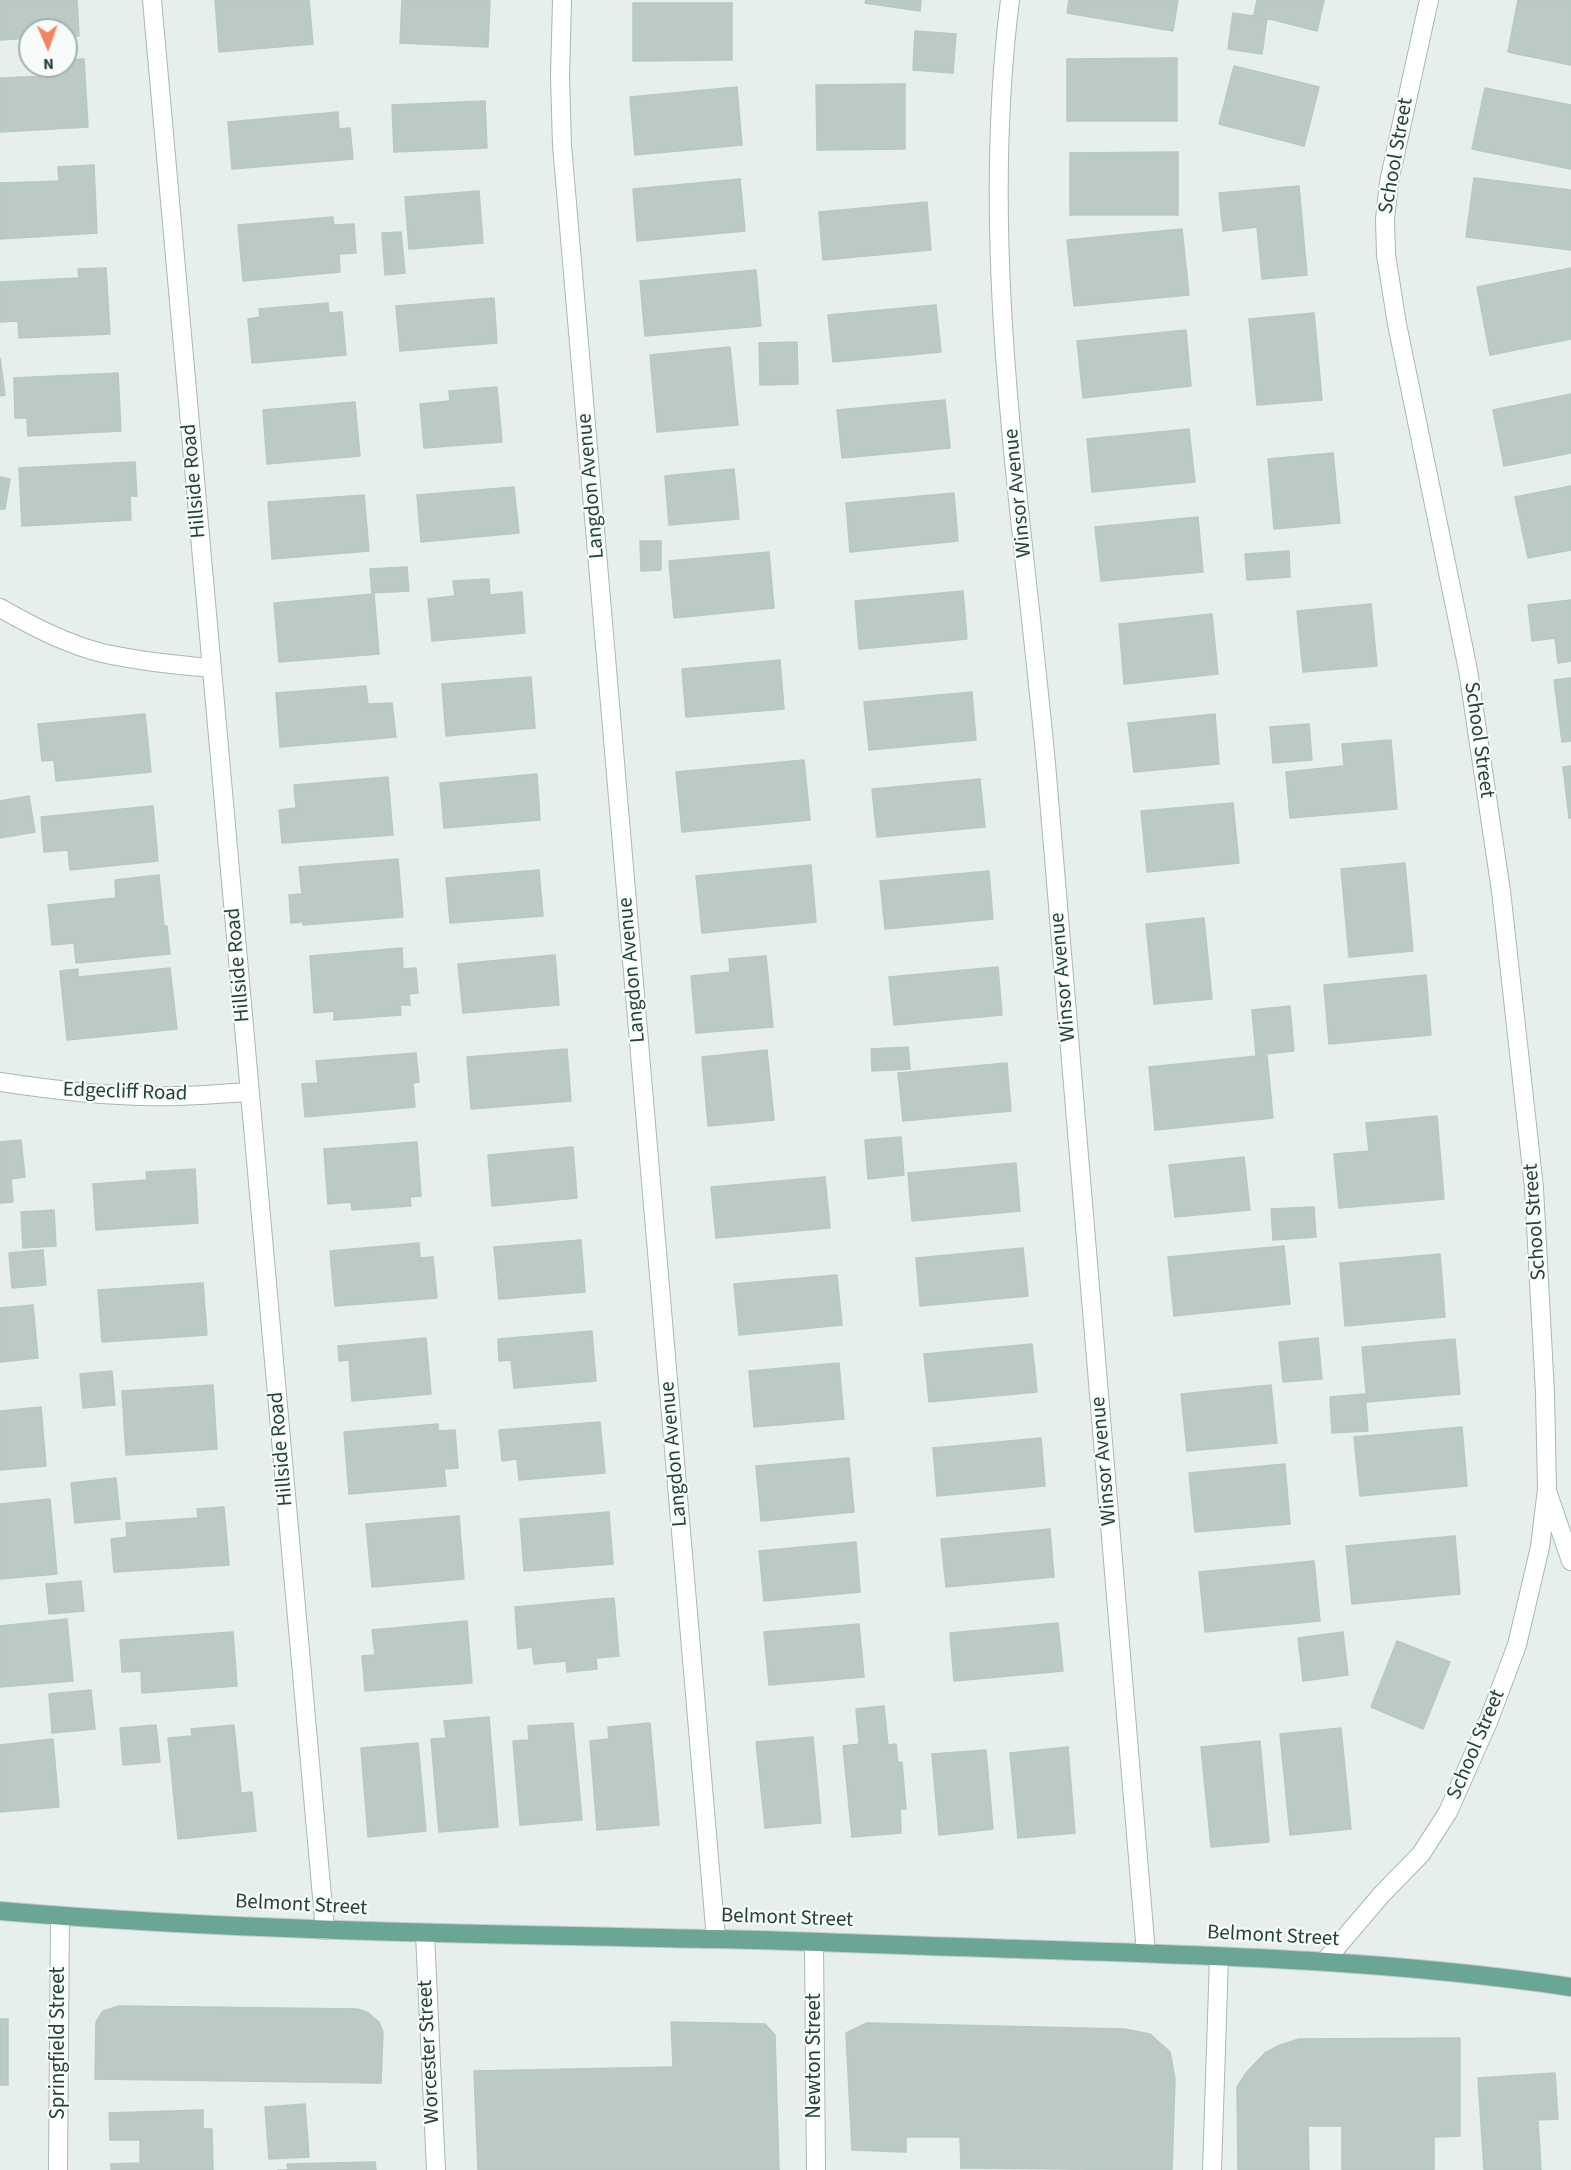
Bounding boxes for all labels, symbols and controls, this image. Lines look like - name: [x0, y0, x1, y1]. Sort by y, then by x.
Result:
- north arrow: [18, 18, 78, 78]
- text: N: [43, 53, 54, 75]
- street label: School Street: [1374, 96, 1420, 216]
- street label: Langdon Avenue: [573, 412, 611, 560]
- street label: Hillside Road: [177, 423, 213, 539]
- street label: Winsor Avenue: [1000, 427, 1038, 559]
- street label: School Street: [1457, 680, 1499, 800]
- street label: Langdon Avenue: [614, 896, 652, 1044]
- street label: Hillside Road: [221, 907, 257, 1023]
- street label: Winsor Avenue: [1046, 911, 1082, 1043]
- street label: Edgecliff Road: [62, 1078, 188, 1108]
- street label: School Street: [1519, 1163, 1553, 1281]
- street label: Langdon Avenue: [656, 1380, 694, 1528]
- street label: Hillside Road: [264, 1391, 300, 1507]
- street label: Winsor Avenue: [1087, 1395, 1123, 1527]
- street label: School Street: [1443, 1686, 1511, 1804]
- street label: Belmont Street: [234, 1890, 368, 1922]
- street label: Belmont Street: [720, 1904, 854, 1934]
- street label: Belmont Street: [1206, 1921, 1340, 1953]
- street label: Springfield Street: [46, 1967, 72, 2119]
- street label: Worcester Street: [414, 1979, 446, 2125]
- street label: Newton Street: [802, 1993, 828, 2119]

